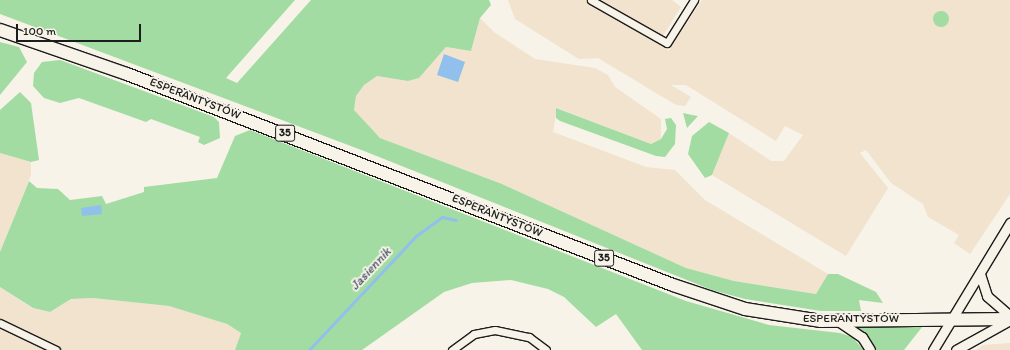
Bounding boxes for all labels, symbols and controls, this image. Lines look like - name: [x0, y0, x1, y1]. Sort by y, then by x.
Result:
- scale bar: [18, 16, 143, 42]
- text: 100 m: [23, 24, 56, 38]
- street label: ESPERANTYSTÓW: [148, 75, 242, 123]
- road number: 35: [275, 124, 295, 142]
- street label: ESPERANTYSTÓW: [450, 191, 544, 241]
- water label: Jasiennik: [347, 244, 395, 294]
- road number: 35: [594, 249, 614, 267]
- street label: ESPERANTYSTÓW: [803, 312, 899, 326]

